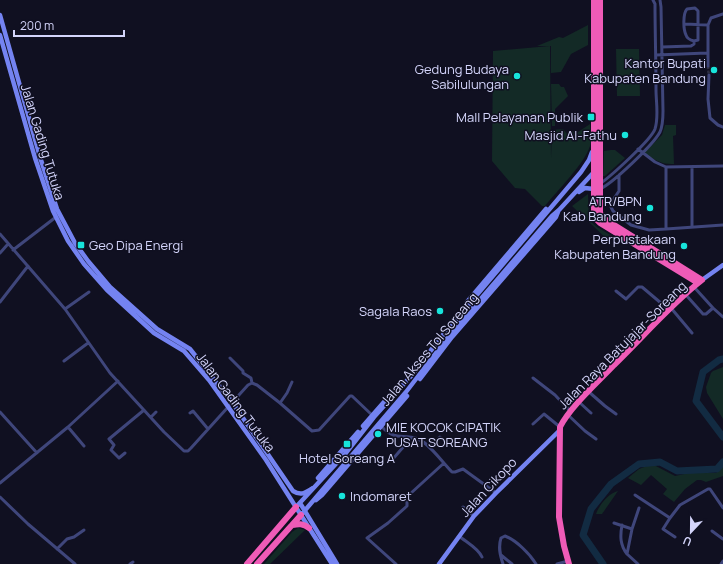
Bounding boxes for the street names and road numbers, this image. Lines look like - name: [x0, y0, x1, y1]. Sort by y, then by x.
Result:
- street label: Jalan Gading Tutuka: [17, 82, 69, 202]
- street label: Jalan Raya Batujajar-Soreang: [554, 277, 690, 413]
- street label: Jalan Akses Tol Soreang: [376, 289, 482, 409]
- street label: Jalan Gading Tutuka: [193, 349, 279, 455]
- street label: Jalan Cikopo: [456, 453, 521, 521]

